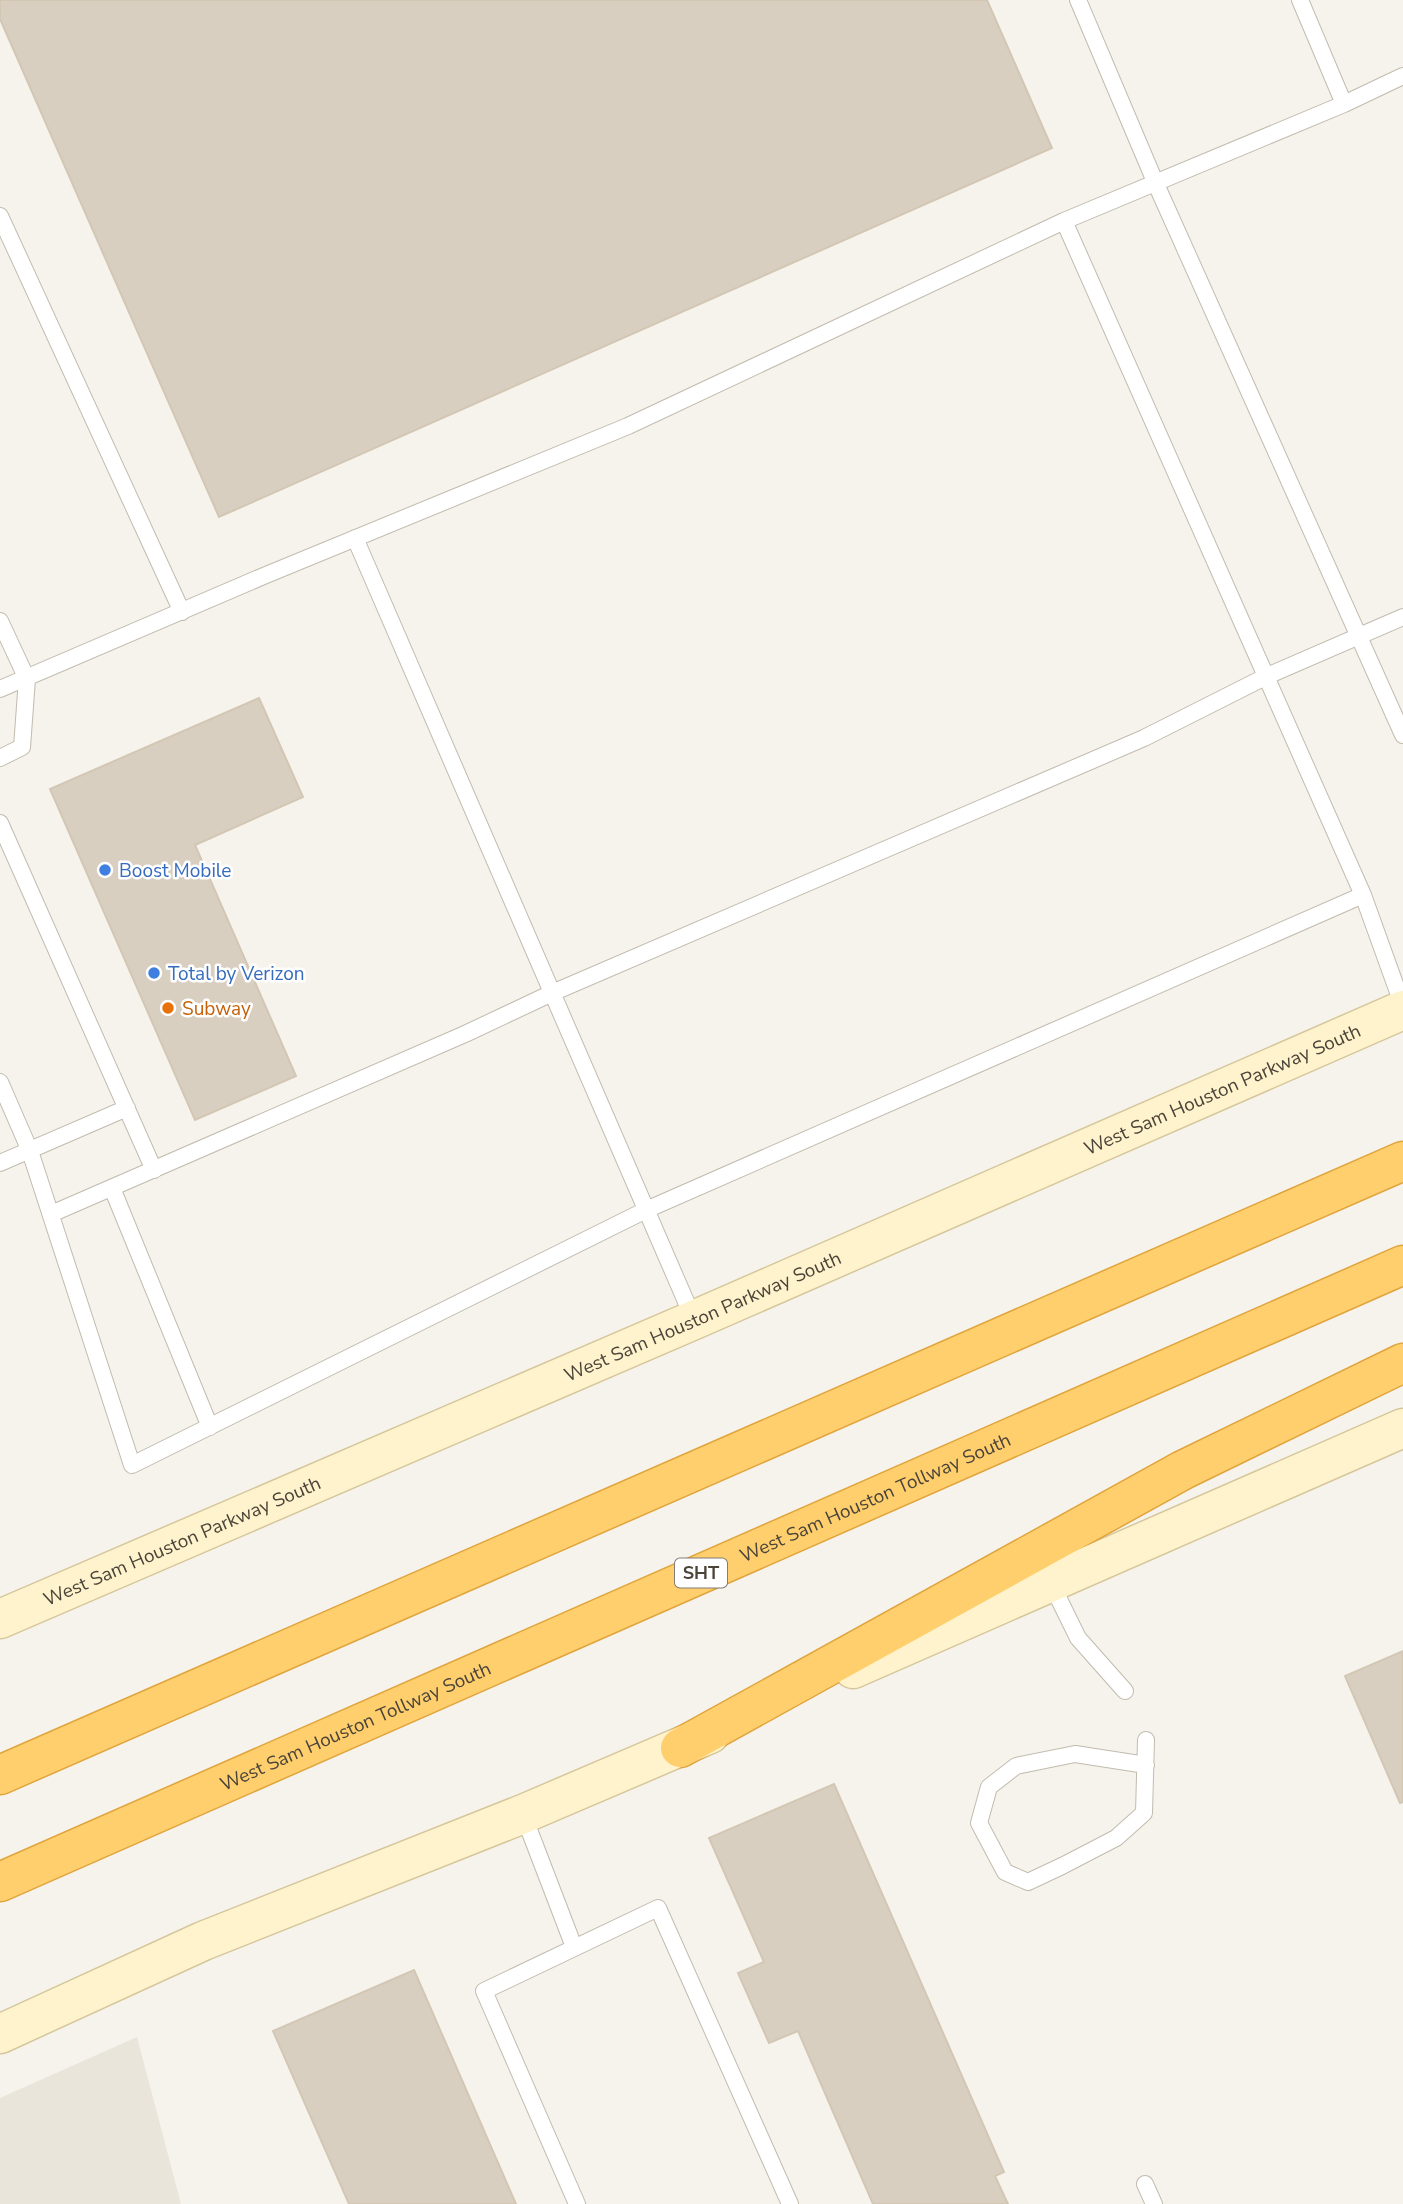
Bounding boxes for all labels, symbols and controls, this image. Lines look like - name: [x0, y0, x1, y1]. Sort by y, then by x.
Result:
- place label: Boost Mobile: [119, 858, 231, 884]
- marker: Boost Mobile: [97, 862, 113, 878]
- place label: Total by Verizon: [168, 961, 305, 987]
- marker: Total by Verizon: [146, 965, 162, 981]
- place label: Subway: [182, 996, 251, 1022]
- marker: Subway: [160, 1000, 176, 1016]
- street label: West Sam Houston Parkway South: [1080, 1018, 1365, 1162]
- street label: West Sam Houston Parkway South: [560, 1245, 845, 1388]
- street label: West Sam Houston Tollway South: [736, 1427, 1015, 1569]
- street label: West Sam Houston Parkway South: [40, 1470, 325, 1613]
- road number: SHT: [675, 1558, 727, 1588]
- street label: West Sam Houston Tollway South: [216, 1656, 495, 1798]

